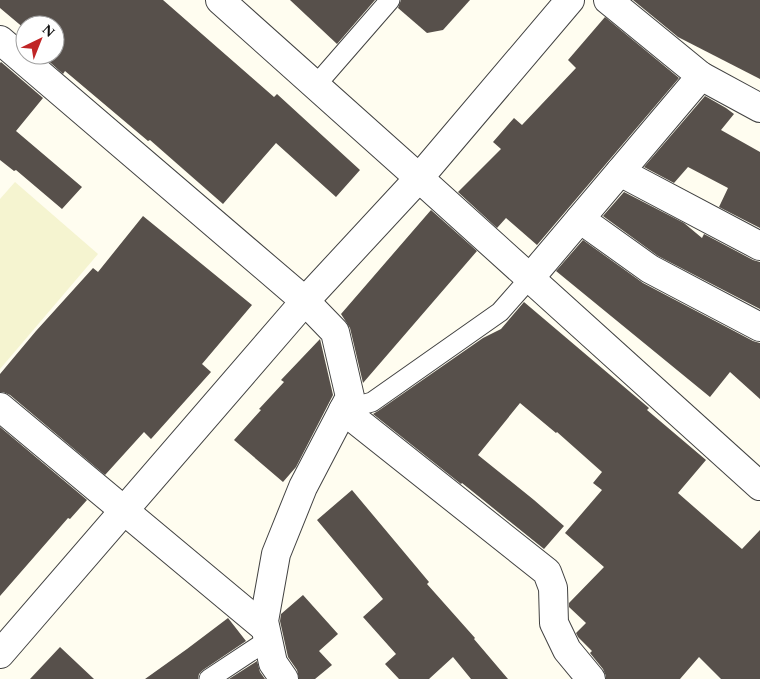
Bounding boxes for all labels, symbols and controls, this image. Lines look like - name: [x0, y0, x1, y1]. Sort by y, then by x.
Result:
- north arrow: [15, 15, 65, 65]
- text: N: [37, 19, 60, 42]

